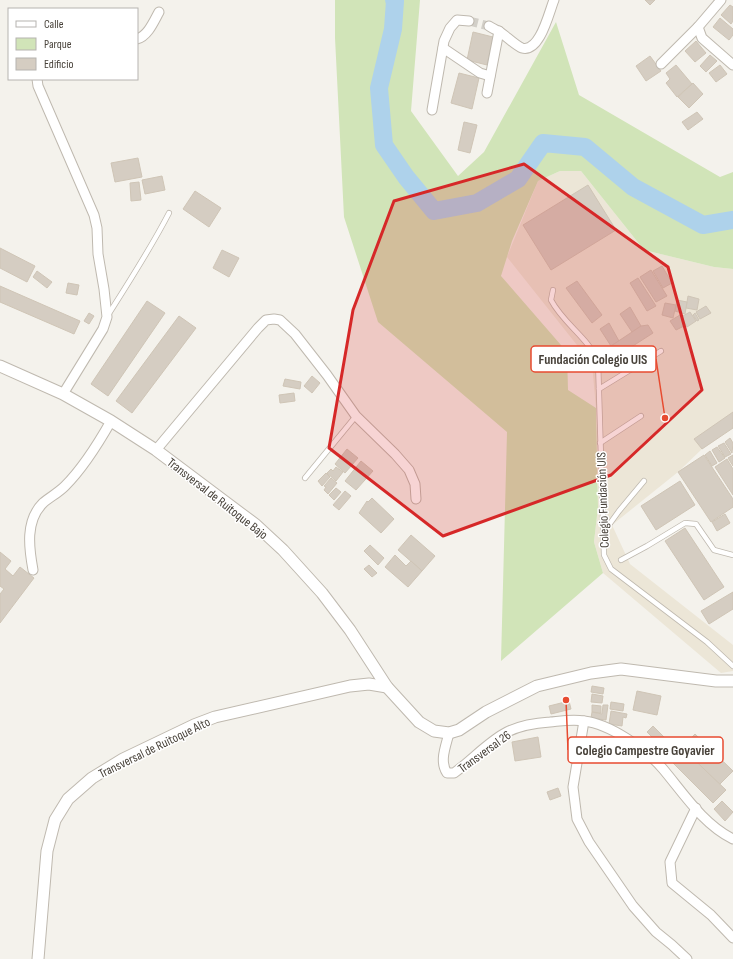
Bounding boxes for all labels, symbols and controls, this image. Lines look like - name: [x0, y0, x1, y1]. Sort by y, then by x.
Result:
- legend: [8, 8, 138, 80]
- text: Calle: [44, 17, 64, 32]
- text: Parque: [44, 37, 72, 52]
- text: Edificio: [44, 57, 73, 72]
- callout: Fundación Colegio UIS: [531, 346, 656, 372]
- text: Fundación Colegio UIS: [539, 351, 647, 368]
- street label: Colegio Fundación UIS: [593, 451, 613, 548]
- street label: Transversal de Ruitoque Bajo: [164, 455, 271, 543]
- street label: Transversal de Ruitoque Alto: [96, 714, 213, 782]
- street label: Transversal 26: [455, 727, 515, 776]
- callout: Colegio Campestre Goyavier: [568, 737, 723, 763]
- text: Colegio Campestre Goyavier: [575, 742, 715, 759]

